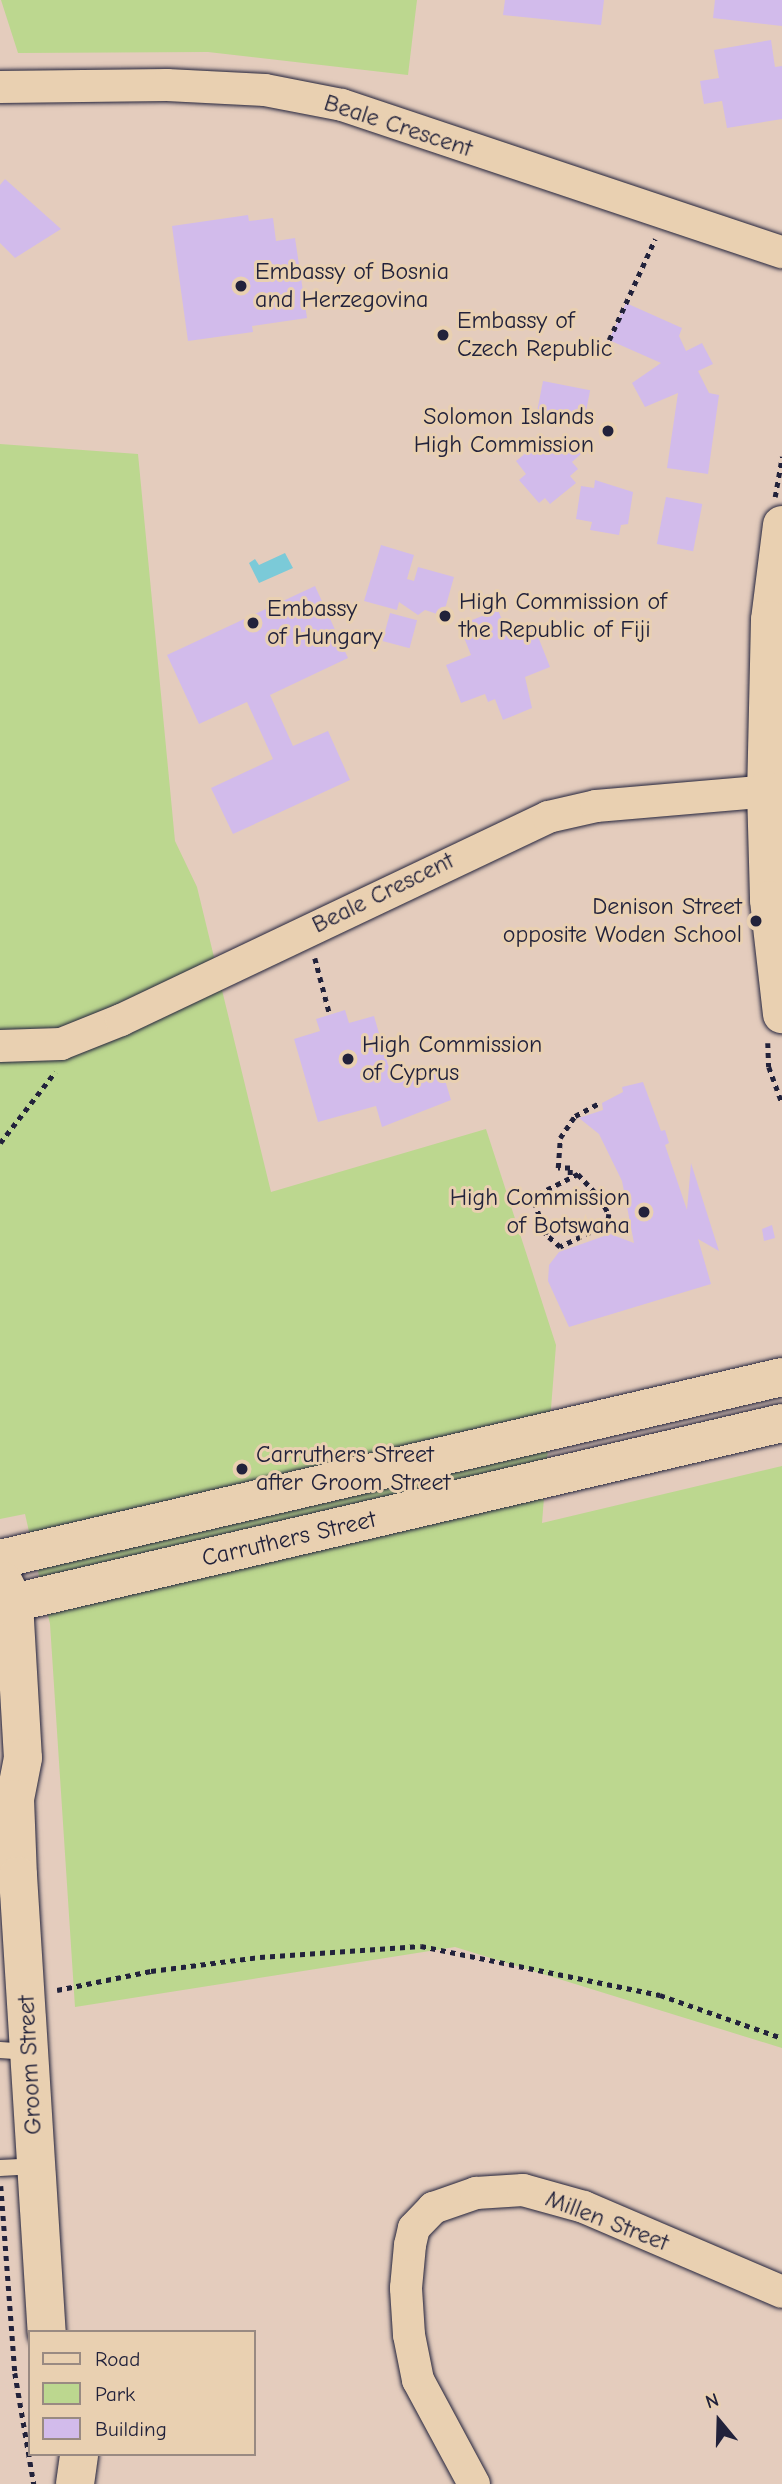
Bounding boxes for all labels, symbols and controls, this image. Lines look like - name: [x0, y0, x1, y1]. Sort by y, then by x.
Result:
- street label: Beale Crescent: [320, 89, 476, 163]
- place label: Embassy of Bosnia and Herzegovina: [255, 258, 449, 314]
- marker: Embassy of Bosnia and Herzegovina: [233, 278, 249, 294]
- place label: Embassy of Czech Republic: [457, 307, 612, 363]
- marker: Embassy of Czech Republic: [435, 327, 451, 343]
- place label: Solomon Islands High Commission: [414, 403, 594, 459]
- marker: Solomon Islands High Commission: [600, 423, 616, 439]
- place label: High Commission of the Republic of Fiji: [459, 588, 667, 644]
- place label: Embassy of Hungary: [267, 595, 383, 651]
- marker: High Commission of the Republic of Fiji: [437, 608, 453, 624]
- marker: Embassy of Hungary: [245, 615, 261, 631]
- street label: Beale Crescent: [307, 846, 459, 940]
- place label: Denison Street opposite Woden School: [503, 893, 742, 949]
- marker: Denison Street opposite Woden School: [748, 913, 764, 929]
- place label: High Commission of Cyprus: [362, 1031, 542, 1087]
- marker: High Commission of Cyprus: [340, 1051, 356, 1067]
- place label: High Commission of Botswana: [450, 1184, 630, 1240]
- marker: High Commission of Botswana: [636, 1204, 652, 1220]
- place label: Carruthers Street after Groom Street: [256, 1441, 450, 1497]
- marker: Carruthers Street after Groom Street: [234, 1461, 250, 1477]
- street label: Carruthers Street: [199, 1505, 379, 1573]
- street label: Groom Street: [12, 1995, 48, 2135]
- street label: Millen Street: [541, 2184, 673, 2258]
- legend: [28, 2330, 256, 2456]
- text: Road: [95, 2347, 140, 2371]
- text: Park: [95, 2382, 135, 2406]
- north arrow: [684, 2386, 754, 2456]
- text: N: [703, 2389, 722, 2414]
- text: Building: [95, 2417, 167, 2441]

